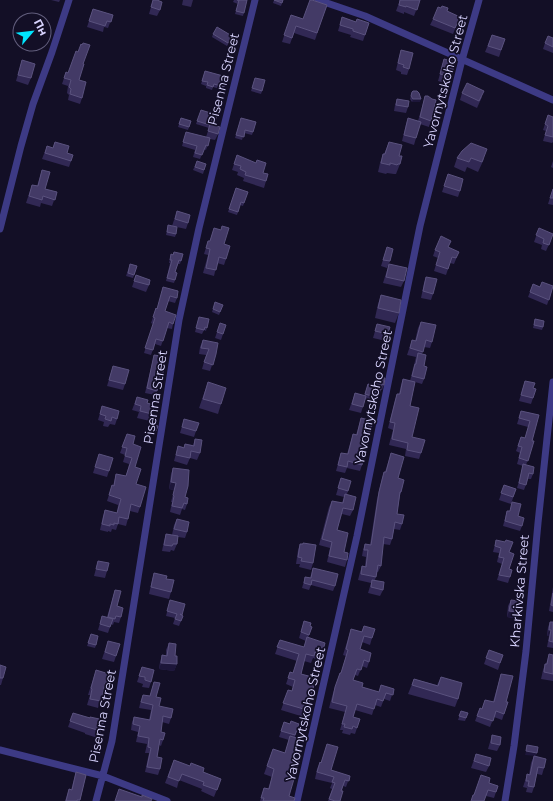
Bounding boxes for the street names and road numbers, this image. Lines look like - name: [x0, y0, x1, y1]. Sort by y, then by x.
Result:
- street label: Yavornytskoho Street: [419, 12, 471, 150]
- street label: Pisenna Street: [204, 31, 242, 127]
- street label: Yavornytskoho Street: [351, 328, 395, 466]
- street label: Pisenna Street: [140, 349, 170, 445]
- street label: Kharkivska Street: [506, 534, 532, 648]
- street label: Yavornytskoho Street: [282, 645, 328, 783]
- street label: Pisenna Street: [85, 668, 119, 764]

